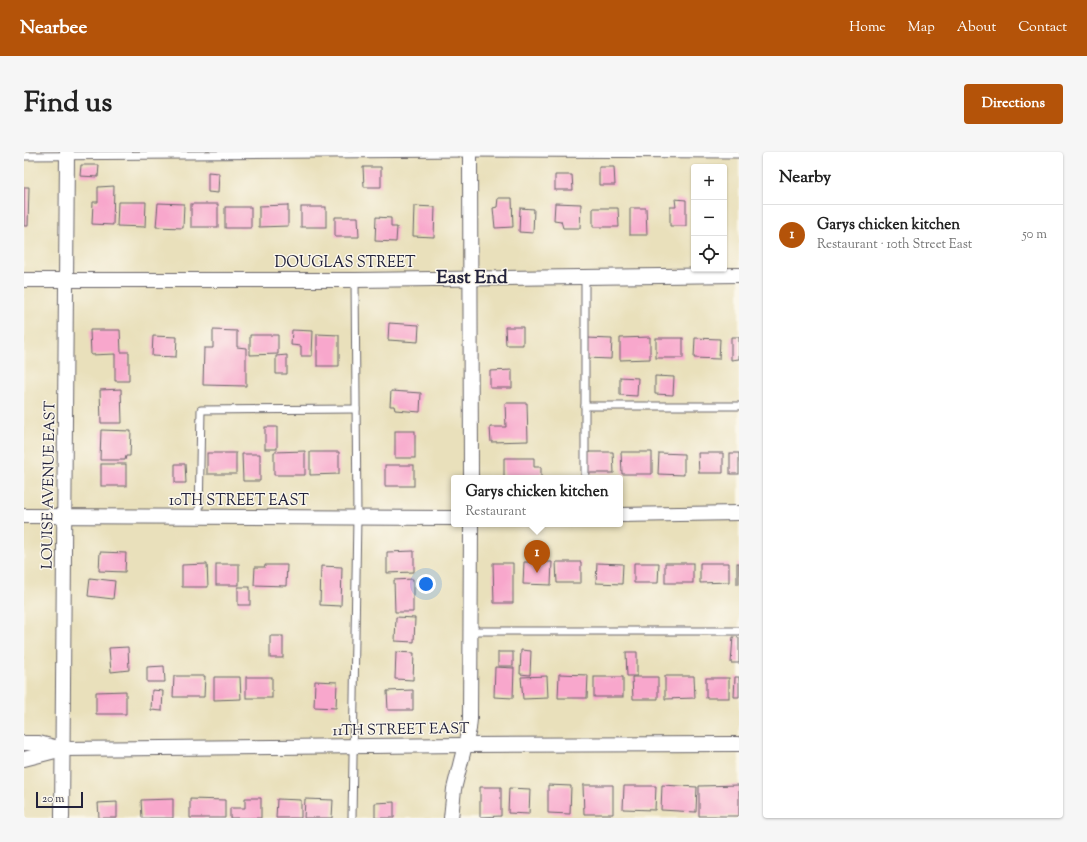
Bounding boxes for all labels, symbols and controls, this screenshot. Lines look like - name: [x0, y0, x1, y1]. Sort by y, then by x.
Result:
- text: Nearbee: [20, 15, 87, 42]
- text: Home: [849, 18, 886, 38]
- text: Map: [908, 18, 935, 38]
- text: About: [957, 18, 996, 38]
- text: Contact: [1018, 18, 1067, 38]
- text: Find us: [24, 84, 112, 124]
- button: Directions: [964, 84, 1063, 124]
- map controls: [691, 164, 727, 272]
- button: +: [691, 164, 727, 200]
- text: Nearby: [779, 166, 831, 190]
- button: −: [691, 200, 727, 236]
- text: Garys chicken kitchen: [817, 215, 960, 236]
- text: 1: [790, 226, 794, 244]
- text: 50 m: [1022, 226, 1047, 244]
- button: locate: [691, 236, 727, 272]
- text: Restaurant · 10th Street East: [817, 236, 972, 254]
- street label: DOUGLAS STREET: [274, 253, 416, 274]
- district label: East End: [436, 265, 508, 292]
- street label: LOUISE AVENUE EAST: [38, 400, 61, 569]
- popup: [451, 475, 623, 527]
- text: Garys chicken kitchen: [465, 482, 609, 503]
- street label: 10TH STREET EAST: [169, 491, 309, 512]
- text: Restaurant: [465, 503, 526, 521]
- pin: 1: [524, 540, 550, 573]
- your location: [416, 574, 436, 594]
- street label: 11TH STREET EAST: [332, 719, 470, 742]
- scale bar: [36, 790, 83, 809]
- text: 20 m: [42, 791, 64, 807]

